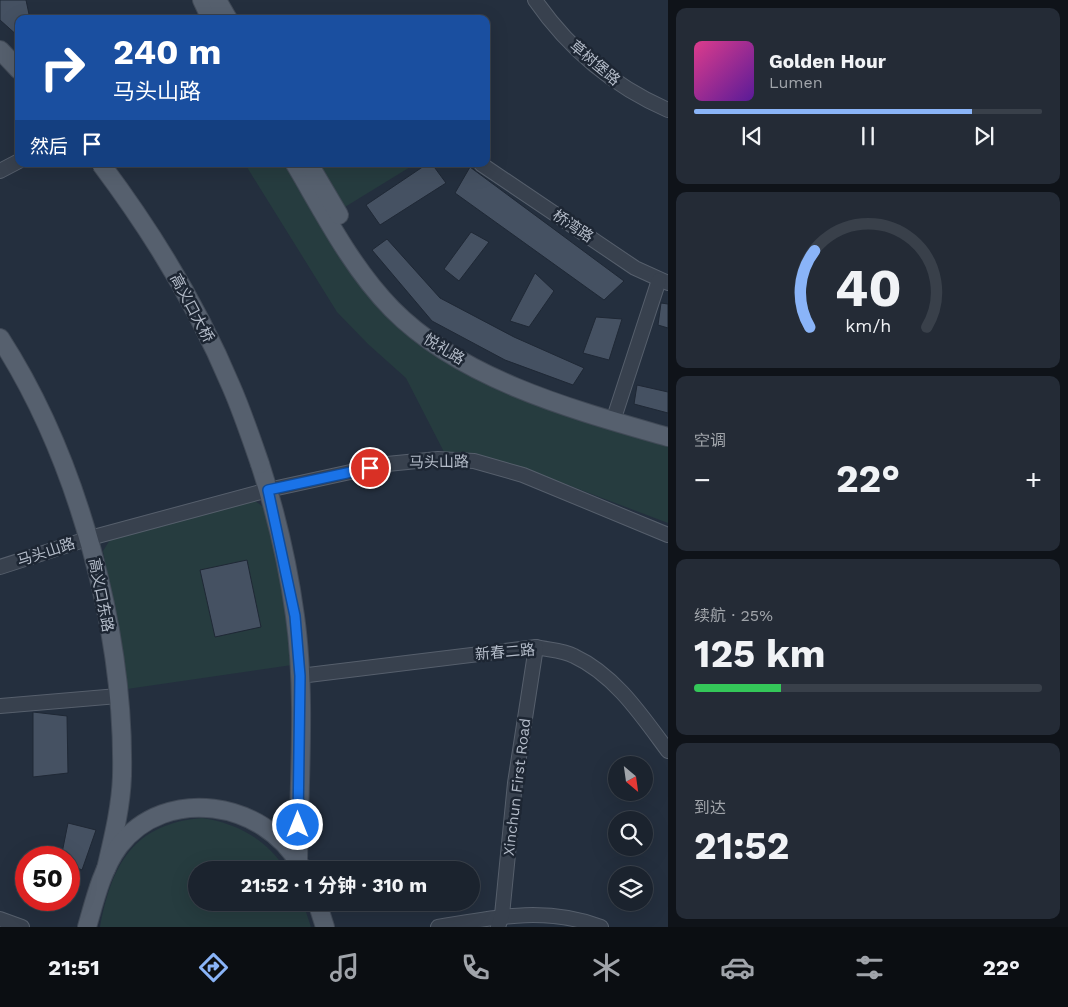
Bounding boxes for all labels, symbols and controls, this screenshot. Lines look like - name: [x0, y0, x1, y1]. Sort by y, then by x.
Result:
- text: 240 m: [113, 31, 222, 73]
- icon: right: [30, 35, 95, 100]
- street label: 草树堡路: [566, 37, 624, 89]
- text: Golden Hour: [769, 50, 886, 73]
- text: Lumen: [769, 73, 823, 92]
- text: 马头山路: [113, 79, 201, 104]
- icon: previous: [738, 122, 766, 150]
- icon: pause: [854, 122, 882, 150]
- icon: next: [970, 122, 998, 150]
- icon: arrive: [78, 130, 106, 158]
- text: 然后: [30, 135, 68, 158]
- street label: 桥湾路: [549, 206, 597, 246]
- text: 40: [834, 258, 902, 319]
- street label: 高义口大桥: [166, 271, 218, 345]
- text: km/h: [845, 315, 891, 336]
- street label: 悦礼路: [420, 330, 468, 368]
- text: 空调: [694, 431, 726, 450]
- pin: [349, 447, 391, 489]
- street label: 马头山路: [409, 452, 469, 472]
- icon: arrive: [356, 454, 384, 482]
- text: 22°: [836, 457, 900, 501]
- text: −: [694, 463, 711, 496]
- text: +: [1025, 463, 1042, 496]
- street label: 马头山路: [15, 534, 77, 570]
- street label: 高义口东路: [85, 556, 117, 634]
- text: 续航 · 25%: [694, 606, 773, 625]
- text: 125 km: [694, 632, 825, 676]
- street label: 新春二路: [474, 640, 536, 664]
- street label: Xinchun First Road: [500, 717, 534, 857]
- north arrow: [608, 756, 652, 801]
- map controls: [608, 756, 653, 911]
- position arrow: [271, 798, 323, 850]
- text: 到达: [694, 798, 726, 817]
- button: search: [608, 811, 653, 856]
- text: 21:52: [694, 824, 789, 868]
- speed limit sign: 50: [15, 846, 80, 911]
- button: layers: [608, 866, 653, 911]
- text: 21:52 · 1 分钟 · 310 m: [241, 874, 427, 897]
- icon: directions: [196, 950, 231, 985]
- icon: music: [327, 950, 362, 985]
- icon: phone: [458, 950, 493, 985]
- icon: climate: [589, 950, 624, 985]
- icon: car: [720, 950, 755, 985]
- icon: filters: [852, 950, 887, 985]
- text: 21:51: [48, 955, 100, 980]
- text: 22°: [983, 955, 1020, 980]

